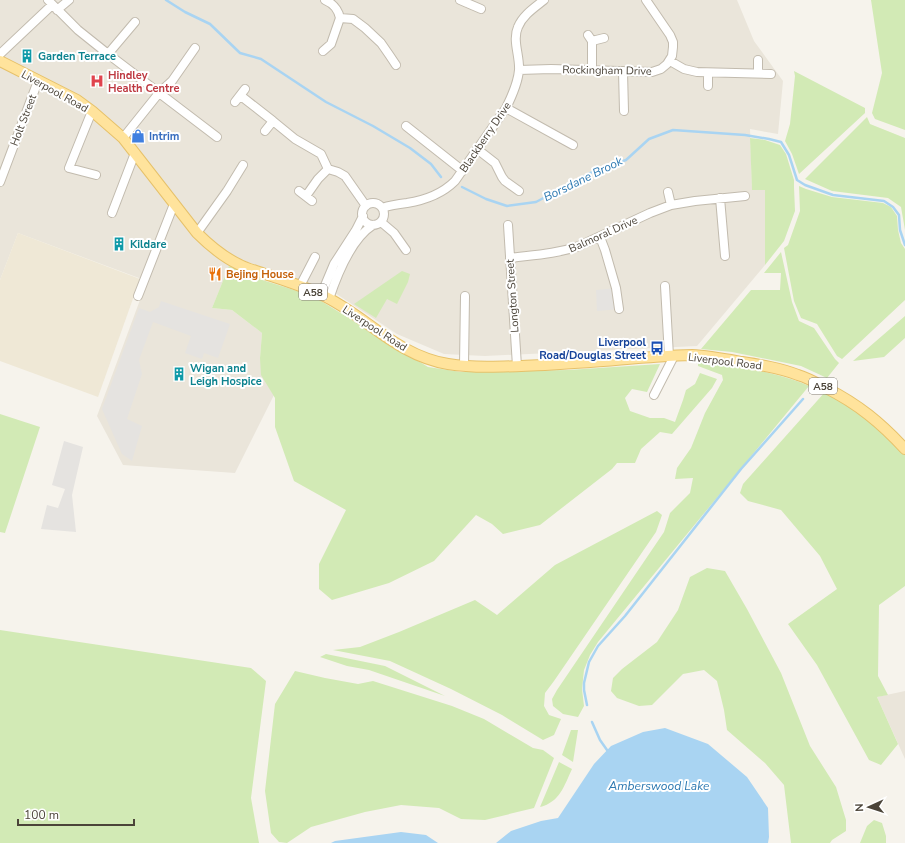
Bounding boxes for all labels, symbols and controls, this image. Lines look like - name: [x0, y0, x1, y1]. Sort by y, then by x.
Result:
- building icon: Garden Terrace: [19, 48, 35, 64]
- place label: Garden Terrace: [38, 49, 116, 64]
- street label: Rockingham Drive: [562, 62, 652, 79]
- street label: Liverpool Road: [19, 67, 91, 116]
- place label: Hindley Health Centre: [108, 68, 179, 96]
- hospital icon: Hindley Health Centre: [89, 73, 105, 89]
- street label: Holt Street: [7, 92, 40, 148]
- street label: Blackberry Drive: [456, 99, 515, 176]
- shop icon: Intrim: [130, 128, 146, 144]
- place label: Intrim: [149, 129, 180, 144]
- water label: Borsdane Brook: [541, 152, 626, 205]
- street label: Balmoral Drive: [566, 213, 640, 256]
- building icon: Kildare: [111, 236, 127, 252]
- place label: Kildare: [130, 237, 166, 252]
- street label: Longton Street: [502, 259, 523, 333]
- restaurant icon: Bejing House: [207, 266, 223, 282]
- place label: Bejing House: [226, 267, 294, 282]
- road number: A58: [299, 284, 327, 300]
- street label: Liverpool Road: [340, 302, 410, 355]
- place label: Liverpool Road/Douglas Street: [539, 335, 647, 363]
- bus stop icon: Liverpool Road/Douglas Street: [649, 340, 665, 356]
- street label: Liverpool Road: [687, 350, 763, 373]
- place label: Wigan and Leigh Hospice: [190, 361, 262, 389]
- building icon: Wigan and Leigh Hospice: [171, 366, 187, 382]
- road number: A58: [809, 378, 837, 394]
- water label: Amberswood Lake: [608, 778, 710, 794]
- north arrow: [849, 787, 889, 827]
- scale bar: [18, 801, 134, 827]
- text: N: [852, 803, 867, 812]
- text: 100 m: [24, 807, 59, 823]

